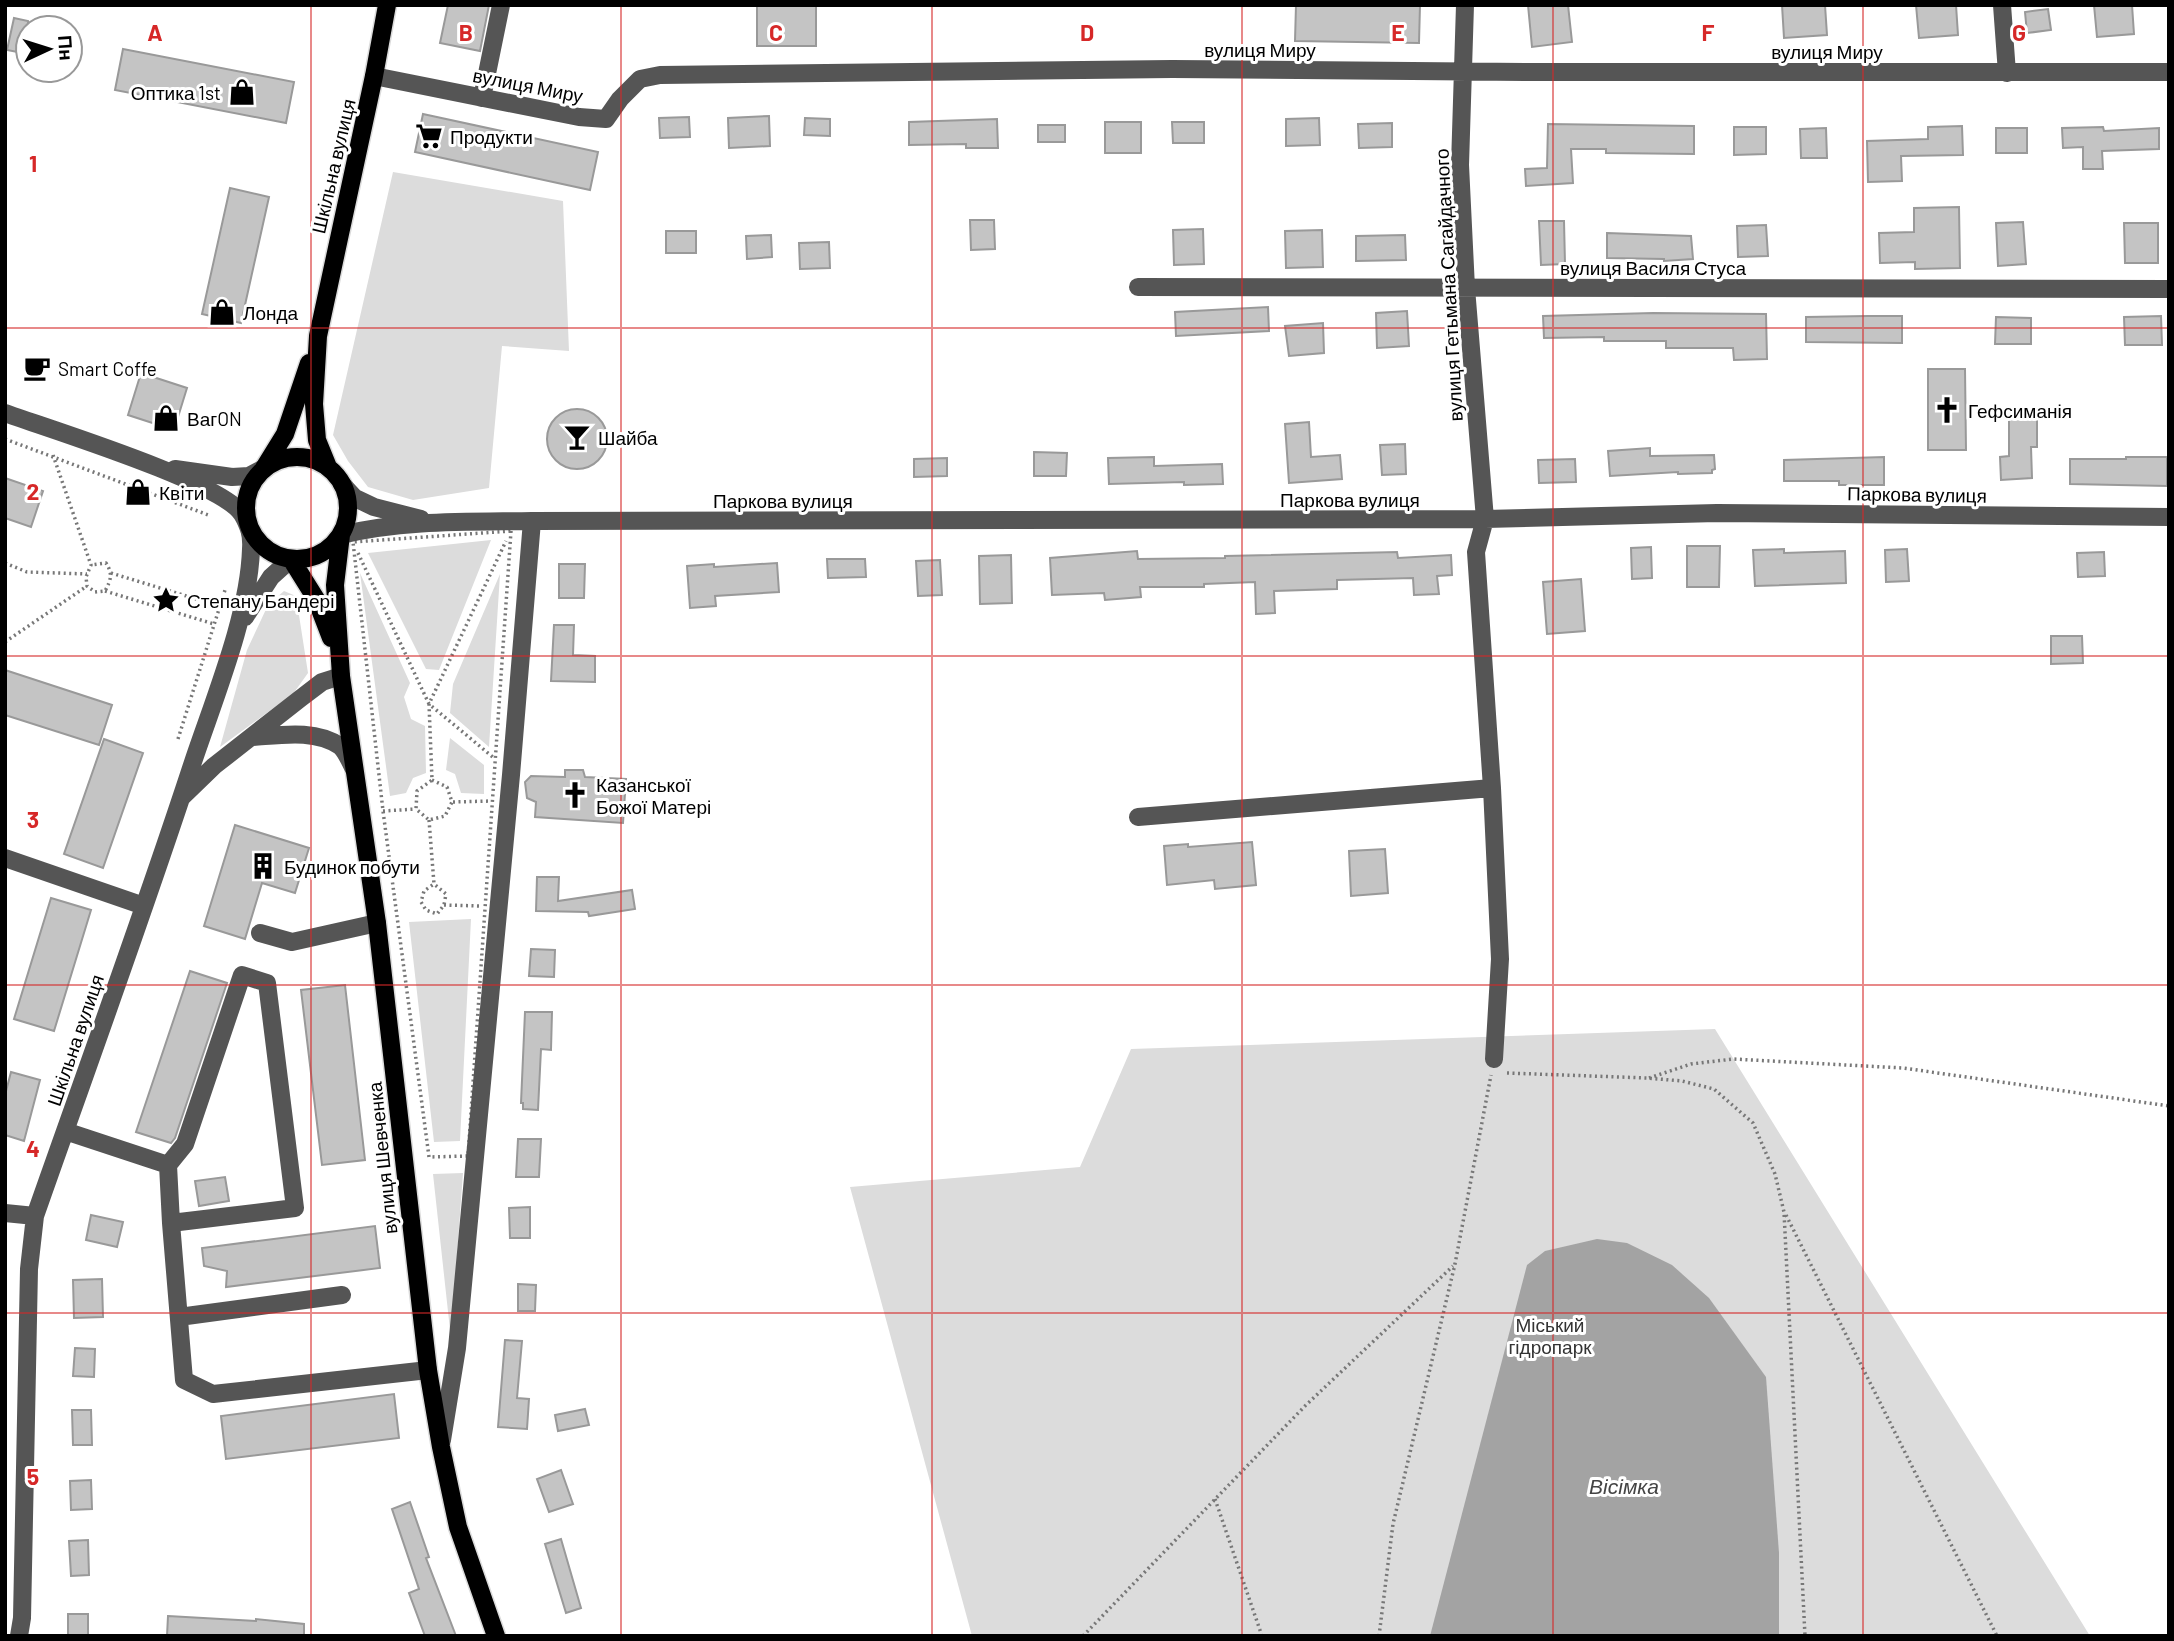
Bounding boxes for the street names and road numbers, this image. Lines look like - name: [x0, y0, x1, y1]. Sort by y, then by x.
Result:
- street label: вулиця Миру: [1204, 38, 1316, 61]
- street label: вулиця Миру: [1771, 40, 1883, 63]
- street label: вулиця Миру: [471, 63, 586, 107]
- street label: Шкільна вулиця: [306, 96, 360, 236]
- street label: вулиця Гетьмана Сагайдачного: [1429, 148, 1467, 422]
- street label: вулиця Василя Стуса: [1560, 256, 1746, 279]
- street label: Паркова вулиця: [1847, 481, 1987, 507]
- street label: Паркова вулиця: [1280, 488, 1420, 511]
- street label: Паркова вулиця: [713, 489, 853, 512]
- street label: Шкільна вулиця: [42, 971, 108, 1109]
- street label: вулиця Шевченка: [363, 1080, 401, 1235]

